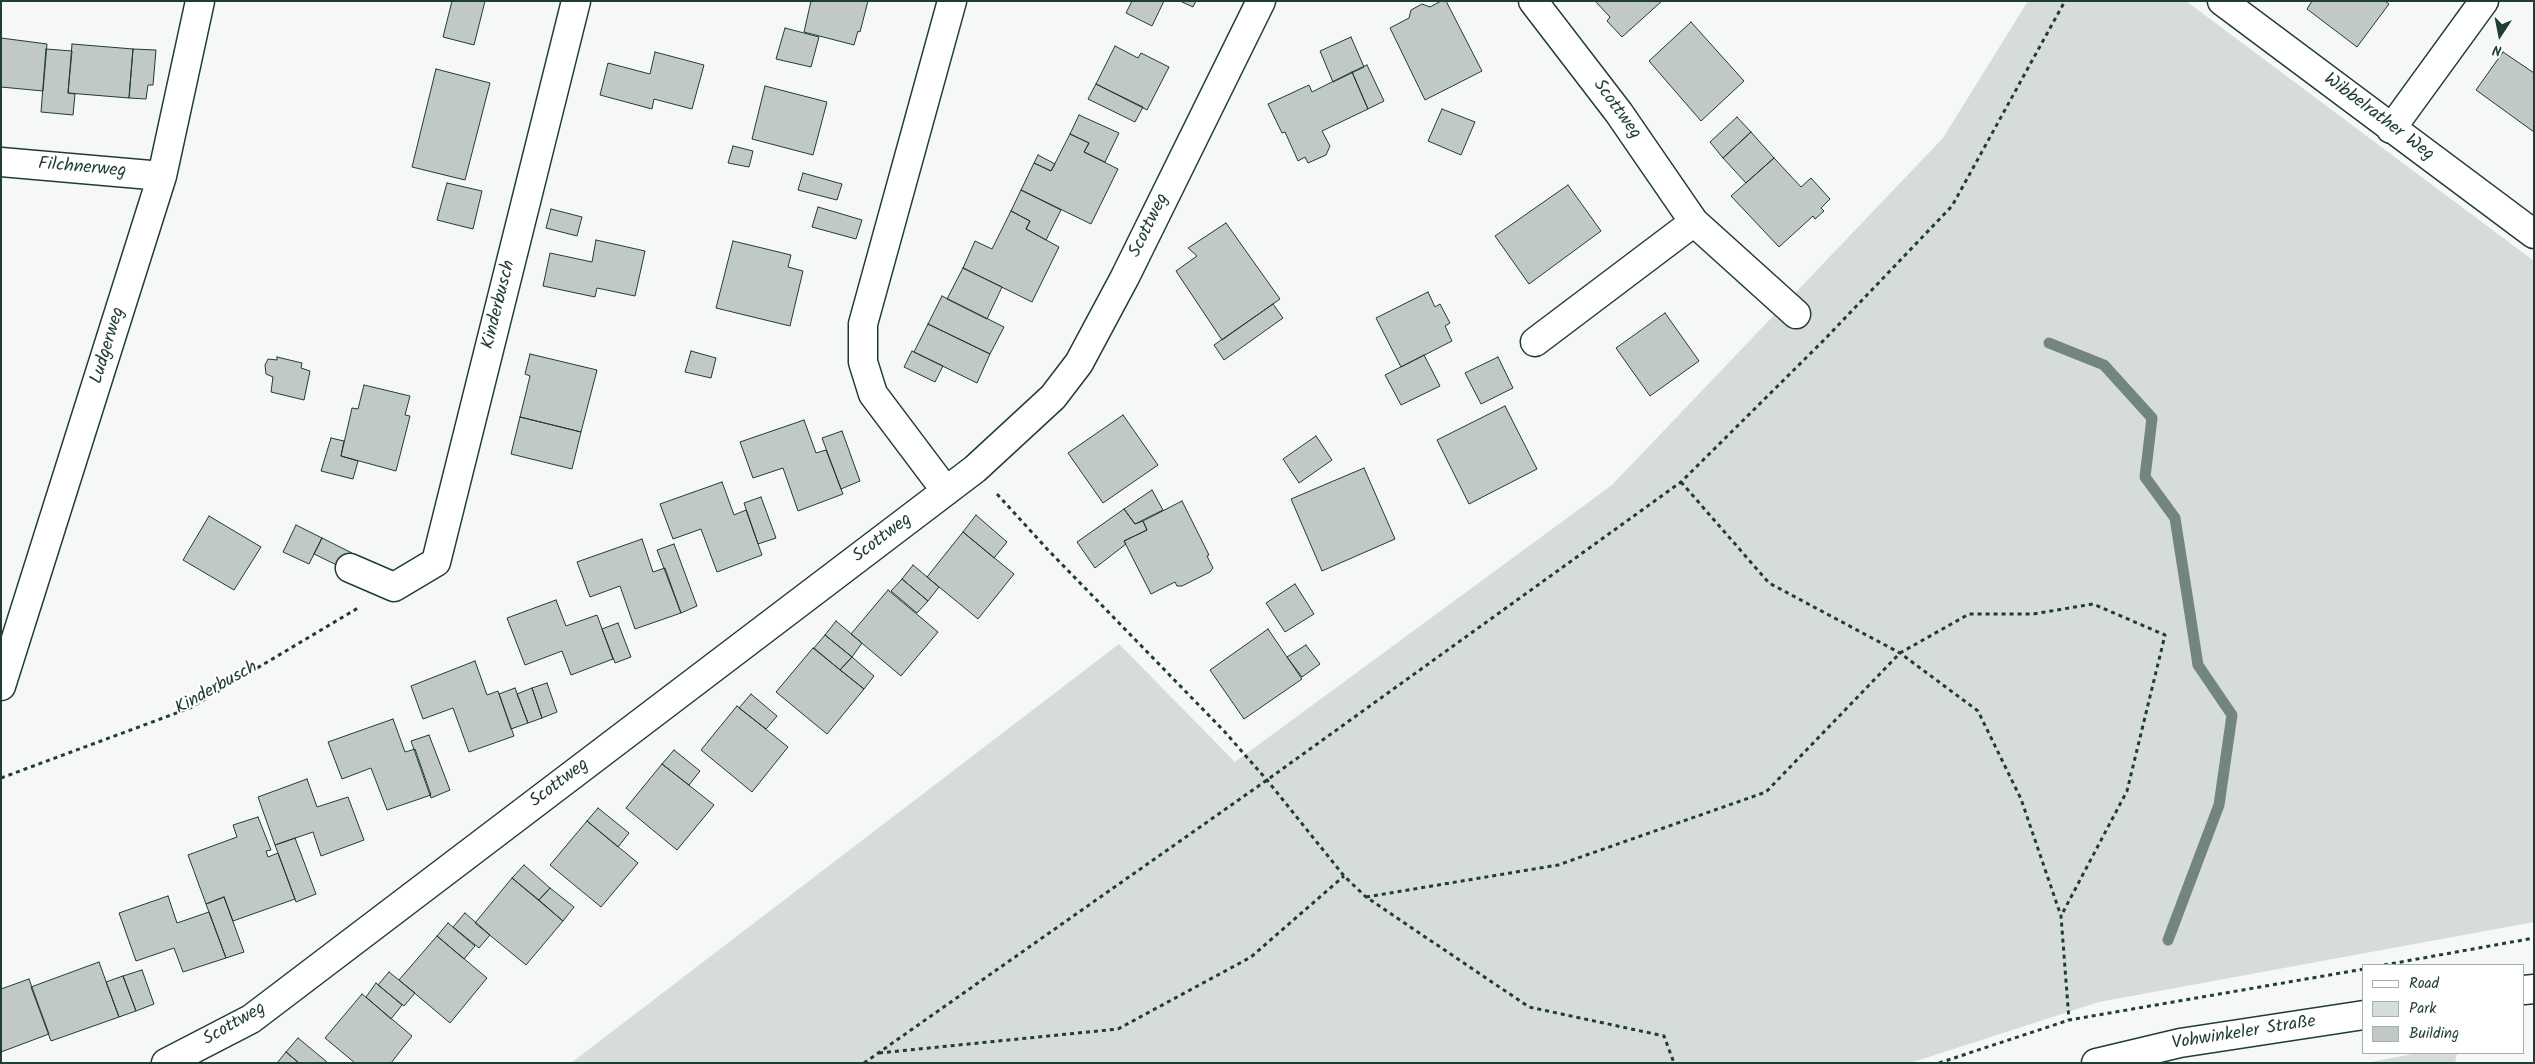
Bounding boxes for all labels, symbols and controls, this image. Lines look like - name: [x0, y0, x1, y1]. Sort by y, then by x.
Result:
- north arrow: [2475, 10, 2525, 60]
- text: N: [2491, 38, 2504, 61]
- street label: Wibbelrather Weg: [2318, 69, 2438, 167]
- street label: Scottweg: [1587, 76, 1645, 144]
- street label: Filchnerweg: [37, 154, 127, 184]
- street label: Scottweg: [1125, 191, 1175, 261]
- street label: Kinderbusch: [479, 258, 521, 352]
- street label: Ludgerweg: [87, 305, 131, 387]
- street label: Scottweg: [849, 510, 917, 568]
- street label: Kinderbusch: [172, 657, 262, 721]
- street label: Scottweg: [526, 755, 594, 813]
- legend: [2362, 964, 2525, 1054]
- text: Road: [2409, 972, 2439, 996]
- text: Park: [2409, 997, 2436, 1021]
- street label: Scottweg: [200, 999, 270, 1051]
- street label: Vohwinkeler Straße: [2171, 1012, 2317, 1056]
- text: Building: [2409, 1022, 2459, 1046]

